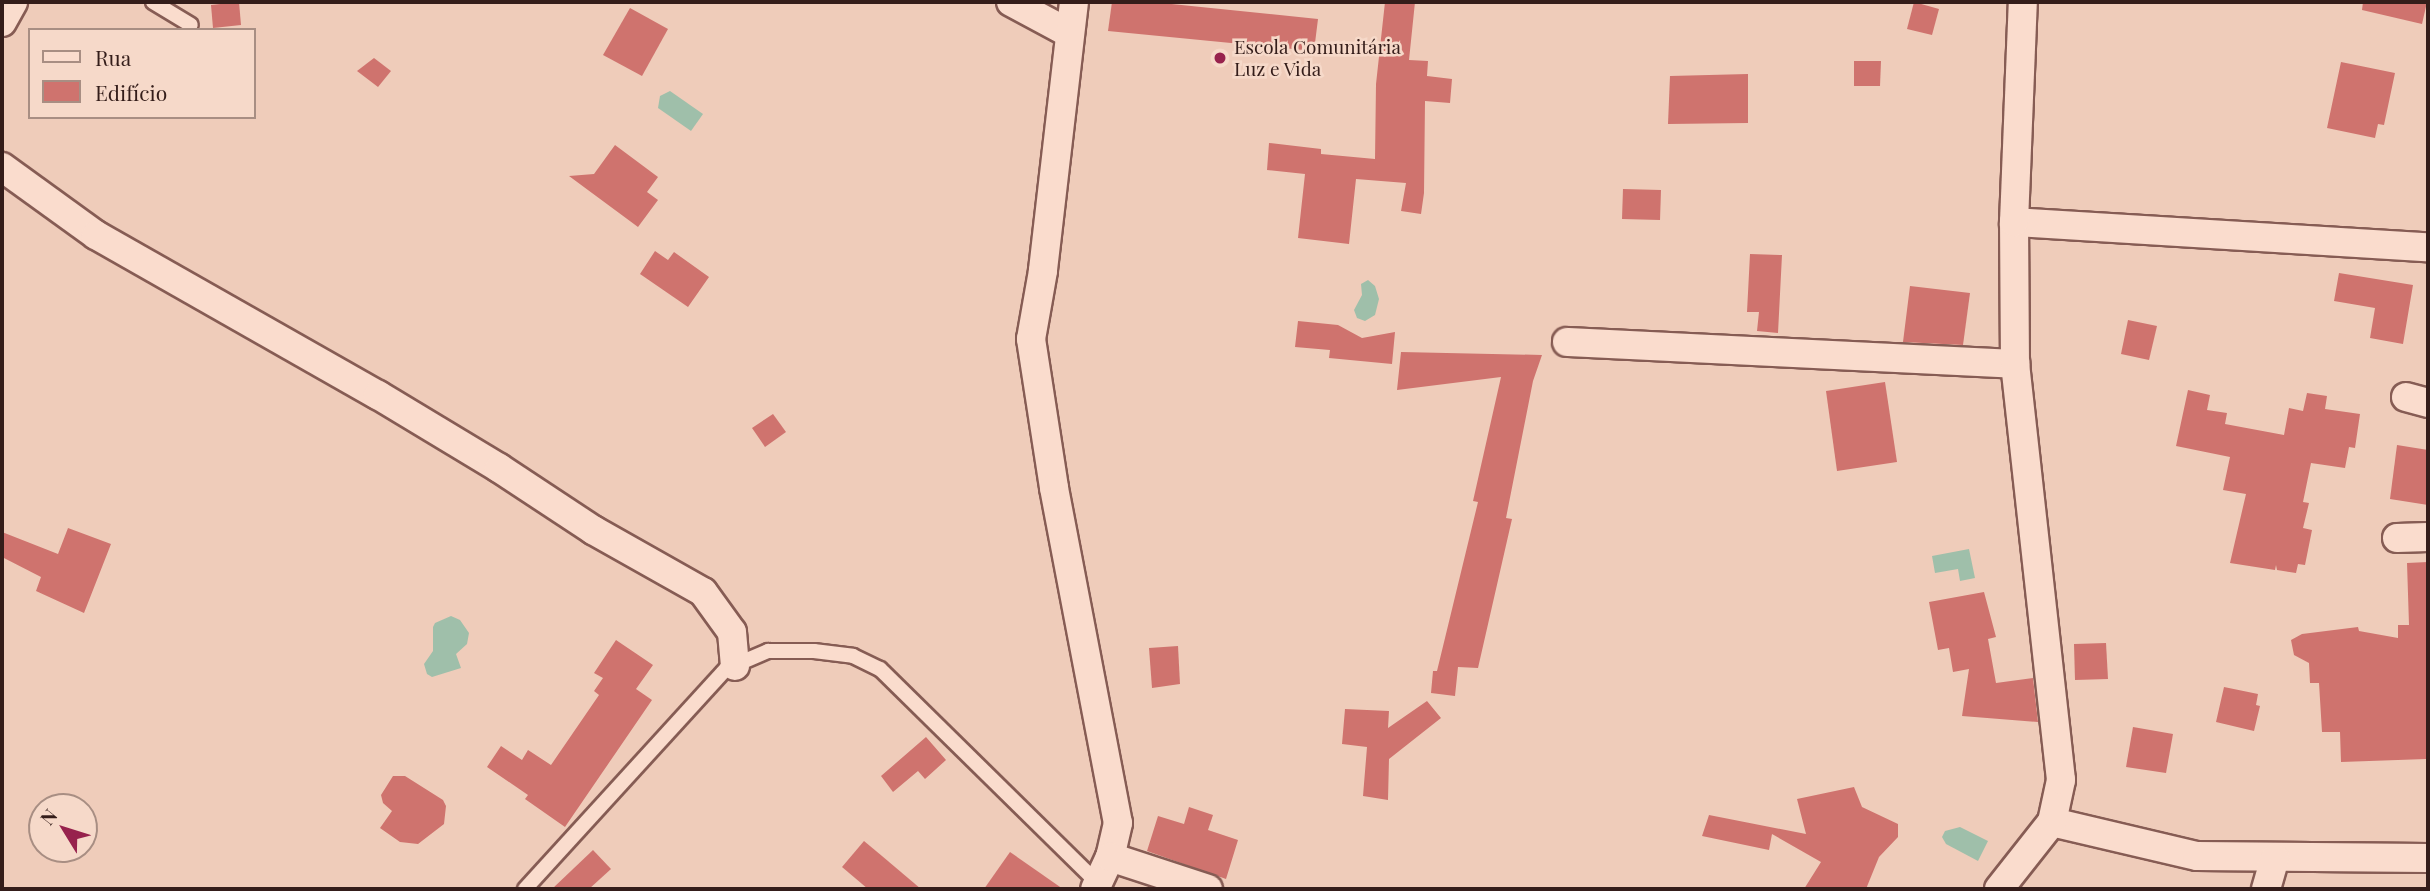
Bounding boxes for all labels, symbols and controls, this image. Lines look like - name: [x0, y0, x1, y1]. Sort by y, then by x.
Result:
- legend: [28, 28, 256, 119]
- place label: Escola Comunitária Luz e Vida: [1234, 36, 1401, 80]
- text: Rua: [95, 43, 131, 71]
- marker: Escola Comunitária Luz e Vida: [1212, 50, 1228, 66]
- text: Edifício: [95, 78, 167, 106]
- north arrow: [28, 793, 98, 863]
- text: N: [34, 803, 62, 830]

